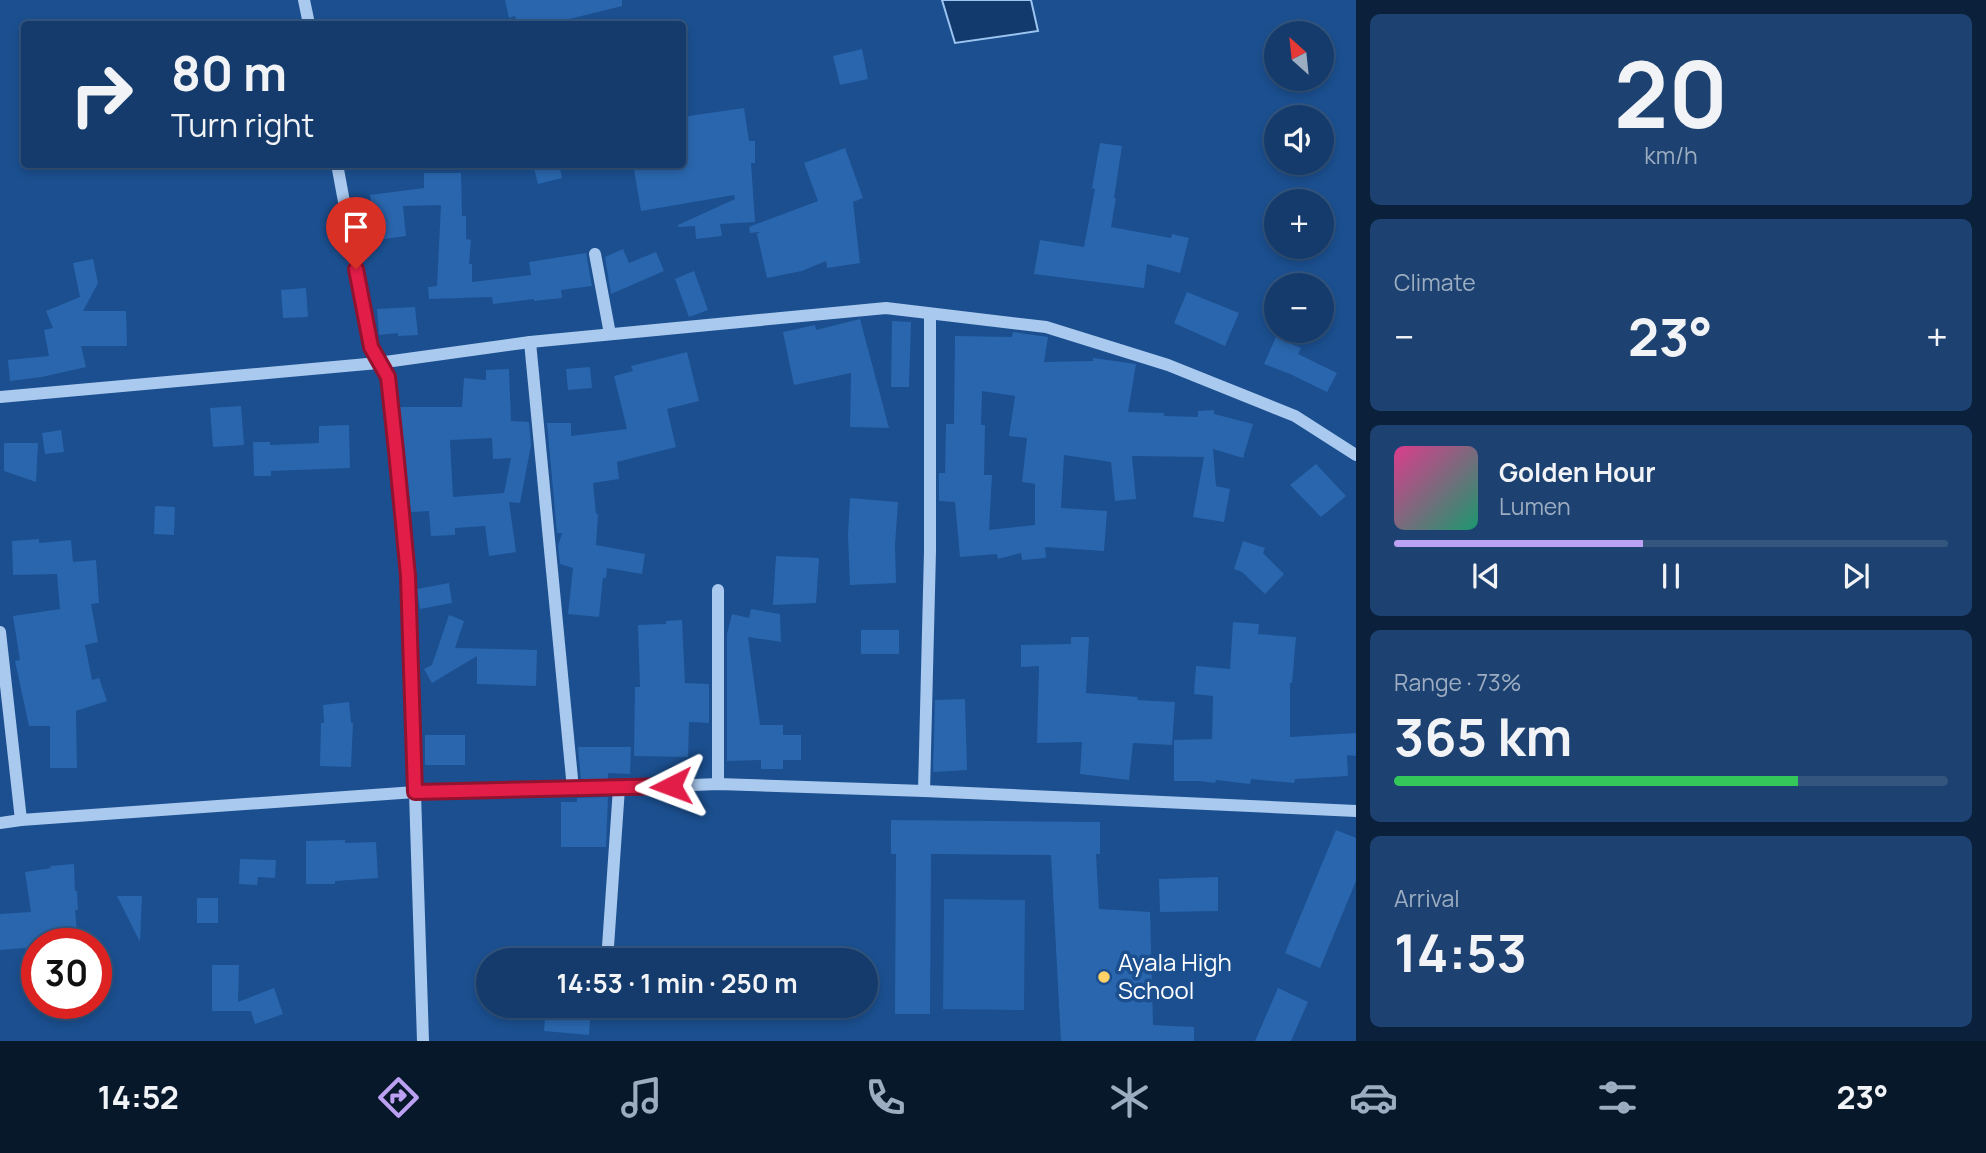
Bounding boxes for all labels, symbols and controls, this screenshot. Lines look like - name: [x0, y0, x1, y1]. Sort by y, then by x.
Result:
- north arrow: [1264, 21, 1334, 91]
- map controls: [1264, 21, 1334, 343]
- text: 20: [1614, 31, 1728, 155]
- text: 80 m: [171, 39, 287, 106]
- icon: right: [56, 49, 147, 140]
- text: Turn right: [171, 103, 314, 147]
- button: sound: [1264, 105, 1334, 175]
- text: km/h: [1644, 139, 1698, 171]
- button: +: [1264, 189, 1334, 259]
- pin: [326, 197, 386, 269]
- icon: arrive: [337, 208, 375, 246]
- text: Climate: [1394, 266, 1476, 298]
- button: −: [1264, 273, 1334, 343]
- text: 23°: [1628, 301, 1713, 372]
- text: −: [1394, 310, 1415, 362]
- text: +: [1926, 310, 1948, 362]
- text: Golden Hour: [1499, 454, 1656, 490]
- text: Lumen: [1499, 490, 1571, 522]
- icon: previous: [1467, 557, 1505, 595]
- icon: pause: [1652, 557, 1690, 595]
- icon: next: [1837, 557, 1875, 595]
- text: Range · 73%: [1394, 666, 1521, 698]
- text: 365 km: [1394, 701, 1572, 772]
- position arrow: [634, 749, 708, 823]
- text: Arrival: [1394, 882, 1460, 914]
- text: 14:53: [1394, 917, 1527, 988]
- speed limit sign: 30: [21, 928, 112, 1019]
- place label: Ayala High School: [1118, 945, 1232, 1006]
- text: 14:53 · 1 min · 250 m: [556, 965, 798, 1001]
- marker: Ayala High School: [1096, 969, 1112, 985]
- icon: directions: [374, 1073, 423, 1122]
- icon: music: [617, 1073, 666, 1122]
- icon: phone: [861, 1073, 910, 1122]
- icon: climate: [1105, 1073, 1154, 1122]
- icon: car: [1349, 1073, 1398, 1122]
- icon: filters: [1593, 1073, 1642, 1122]
- text: 14:52: [97, 1075, 179, 1119]
- text: 23°: [1836, 1075, 1888, 1119]

